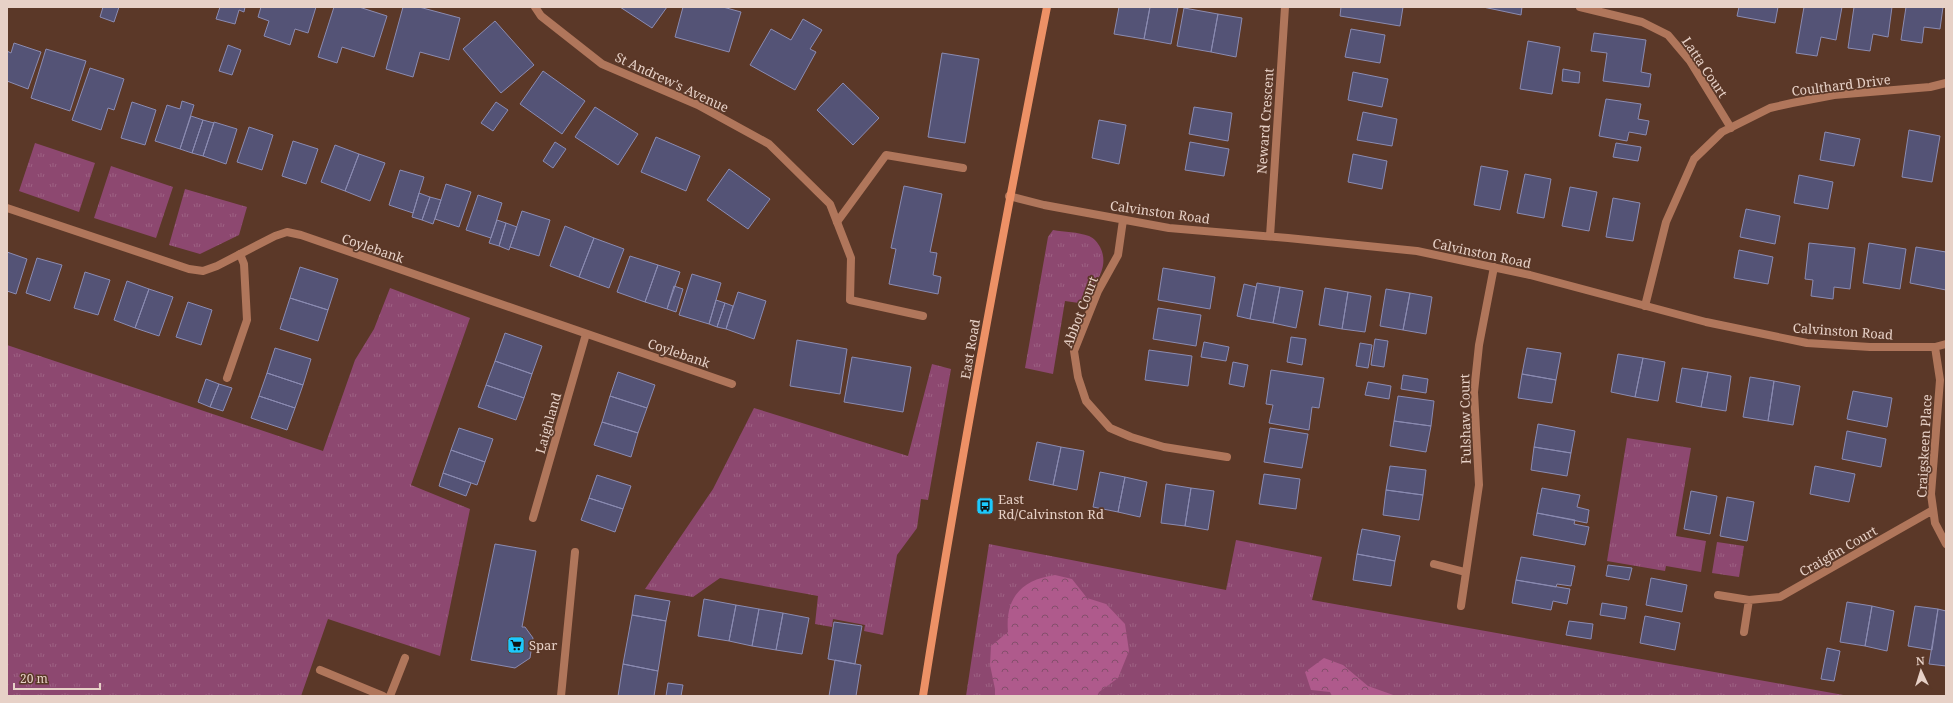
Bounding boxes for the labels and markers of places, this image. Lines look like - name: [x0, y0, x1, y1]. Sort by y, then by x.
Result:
- place label: East Rd/Calvinston Rd: [998, 490, 1104, 523]
- bus stop icon: East Rd/Calvinston Rd: [975, 496, 995, 516]
- supermarket icon: Spar: [506, 635, 526, 655]
- place label: Spar: [529, 636, 558, 654]

